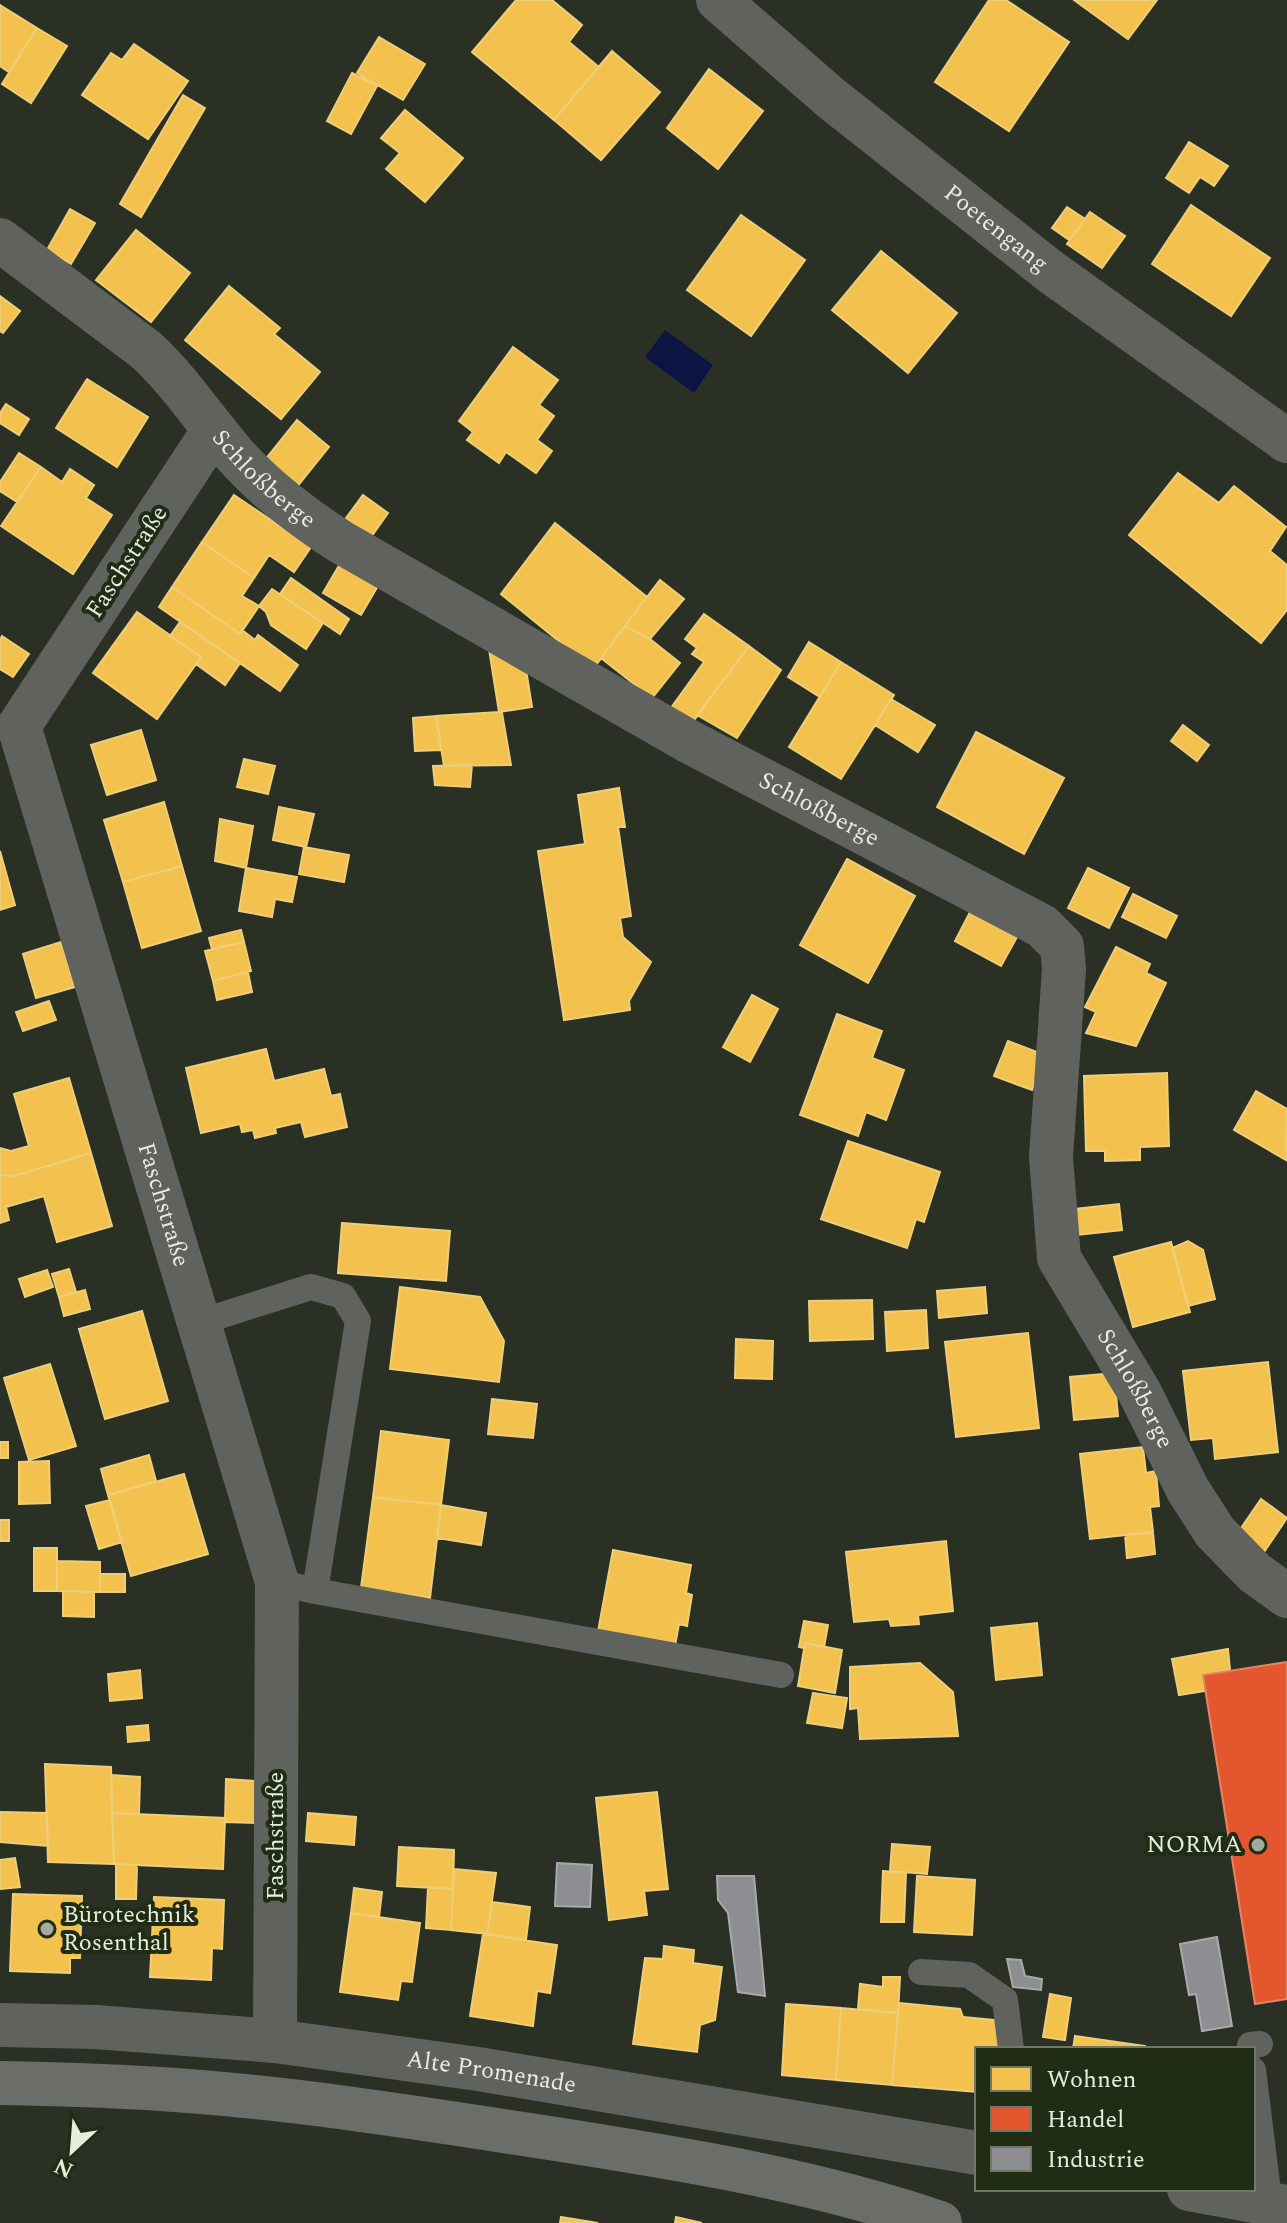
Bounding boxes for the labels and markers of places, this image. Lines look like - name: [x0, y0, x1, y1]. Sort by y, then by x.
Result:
- place label: NORMA: [1147, 1827, 1242, 1863]
- marker: NORMA: [1249, 1836, 1267, 1854]
- place label: Bürotechnik Rosenthal: [63, 1897, 195, 1961]
- marker: Bürotechnik Rosenthal: [38, 1920, 56, 1938]

